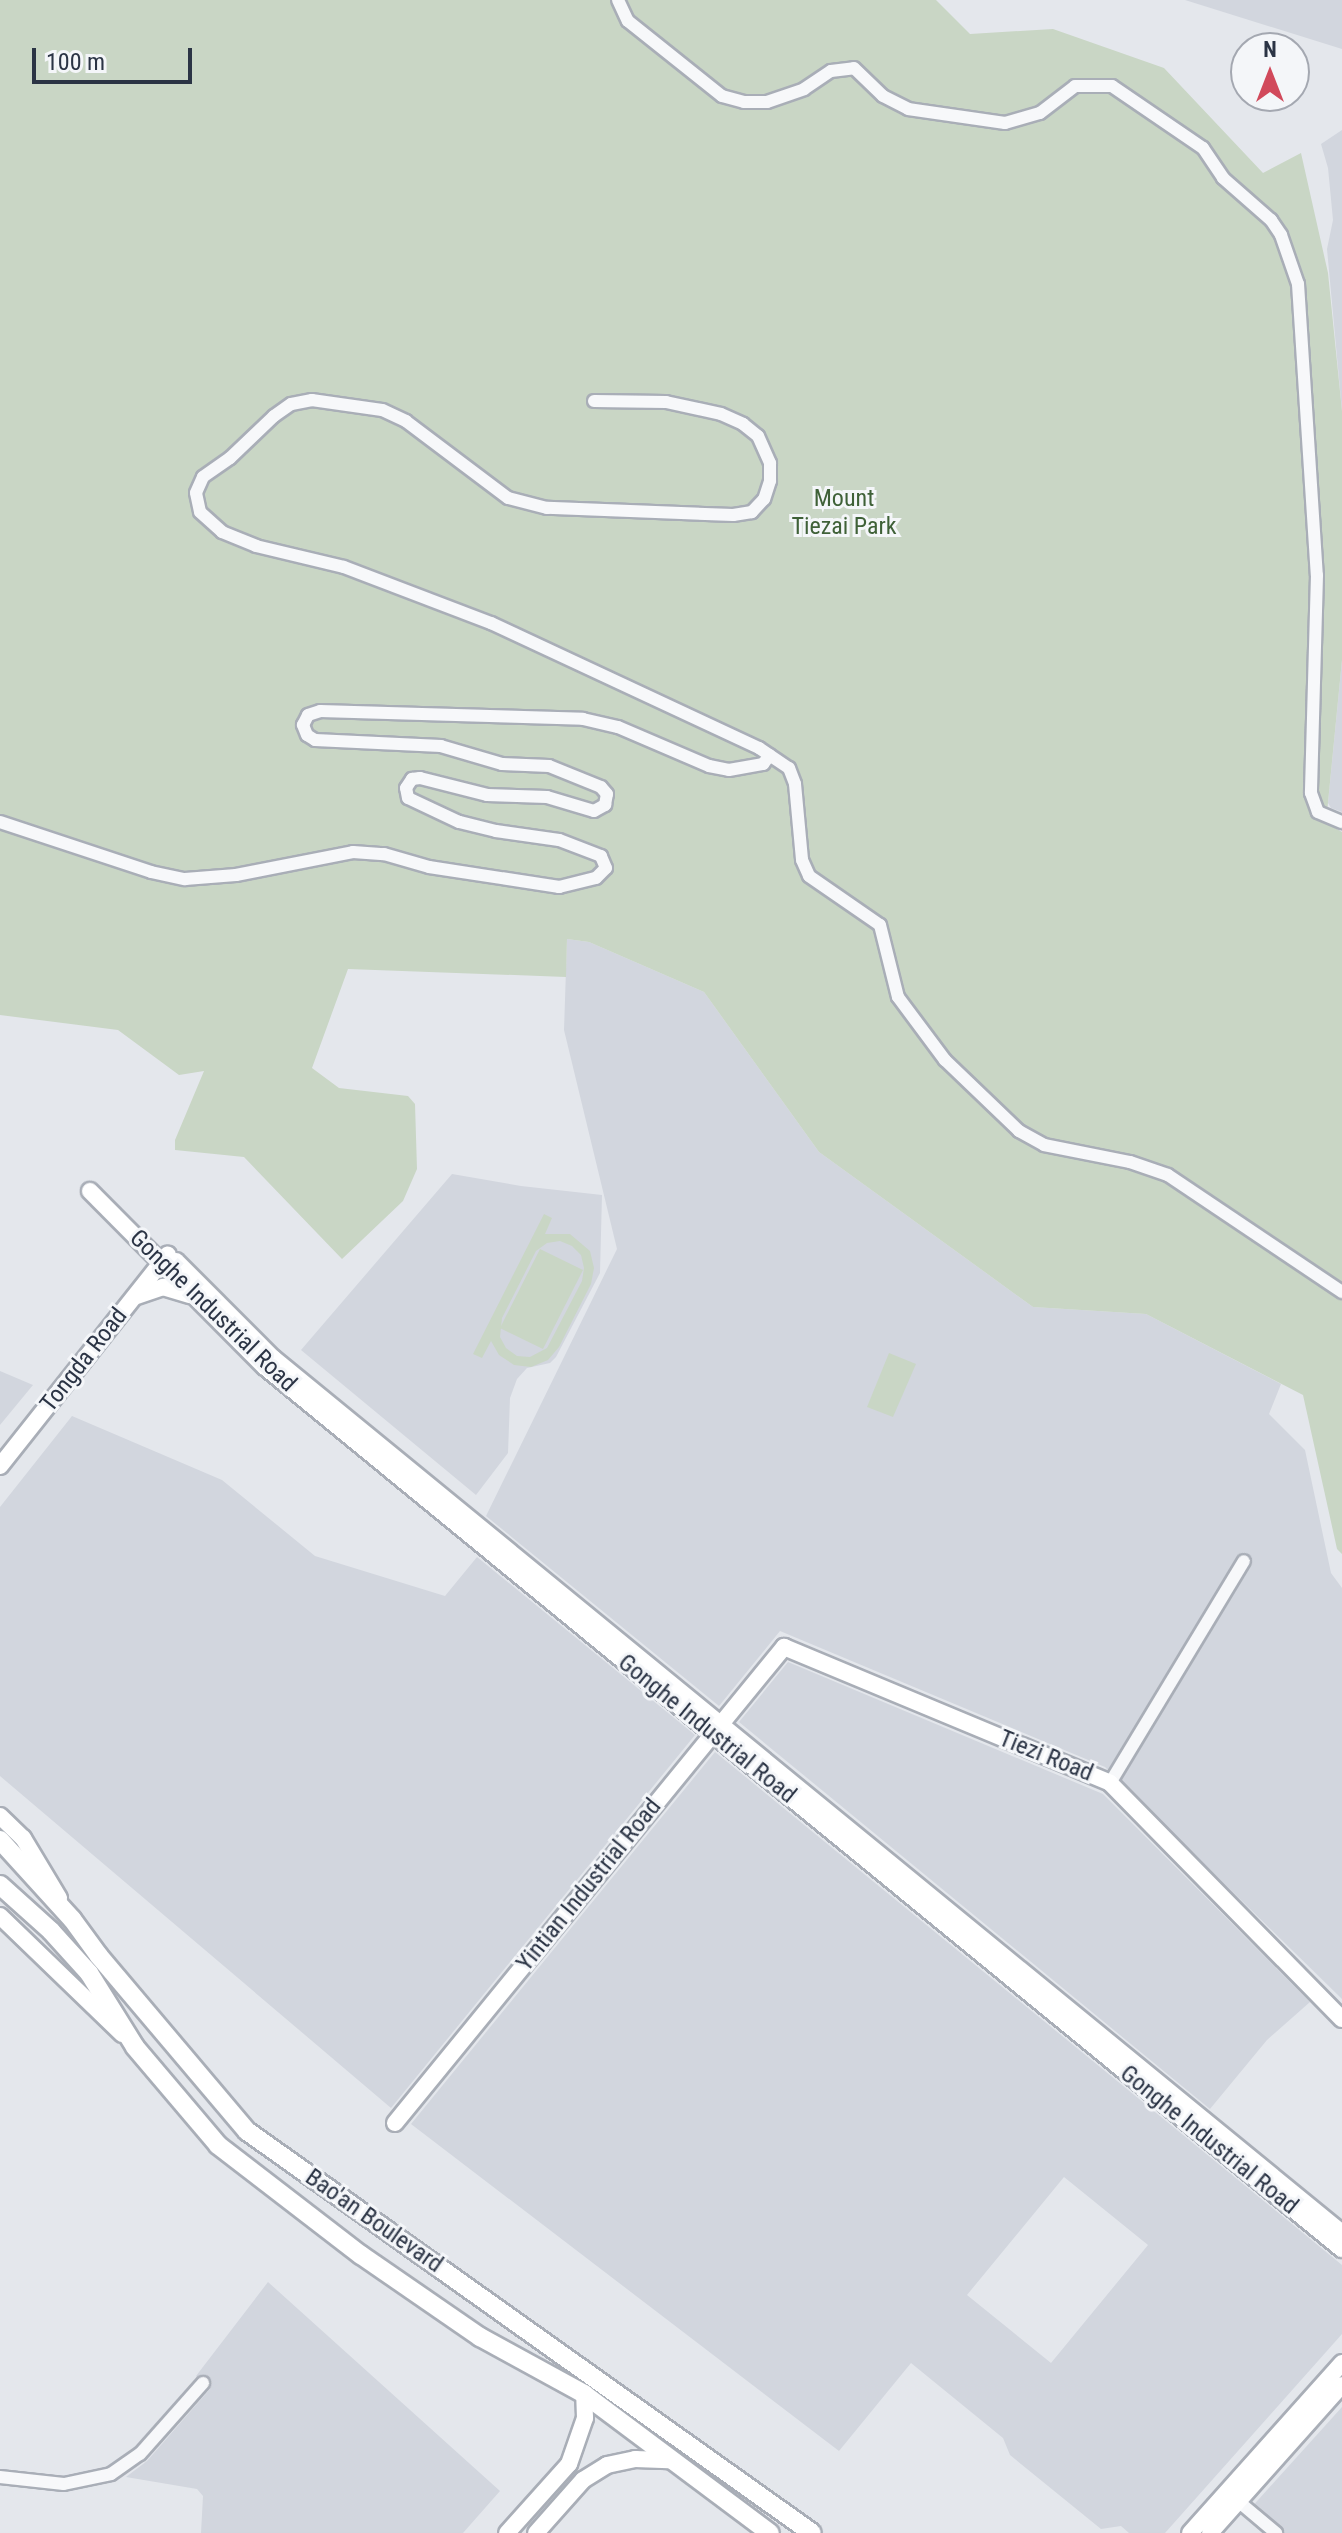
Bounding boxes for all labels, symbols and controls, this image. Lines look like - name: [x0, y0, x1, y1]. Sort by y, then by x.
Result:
- scale bar: [36, 32, 196, 82]
- north arrow: [1230, 32, 1310, 112]
- text: N: [1263, 37, 1277, 62]
- text: 100 m: [46, 48, 105, 76]
- park label: Mount Tiezai Park: [791, 485, 897, 541]
- street label: Gonghe Industrial Road: [124, 1224, 302, 1398]
- street label: Tongda Road: [35, 1302, 133, 1418]
- street label: Gonghe Industrial Road: [612, 1648, 802, 1810]
- street label: Tiezi Road: [995, 1724, 1097, 1788]
- street label: Yintian Industrial Road: [511, 1793, 667, 1977]
- street label: Gonghe Industrial Road: [1114, 2059, 1304, 2221]
- street label: Bao'an Boulevard: [300, 2163, 448, 2279]

